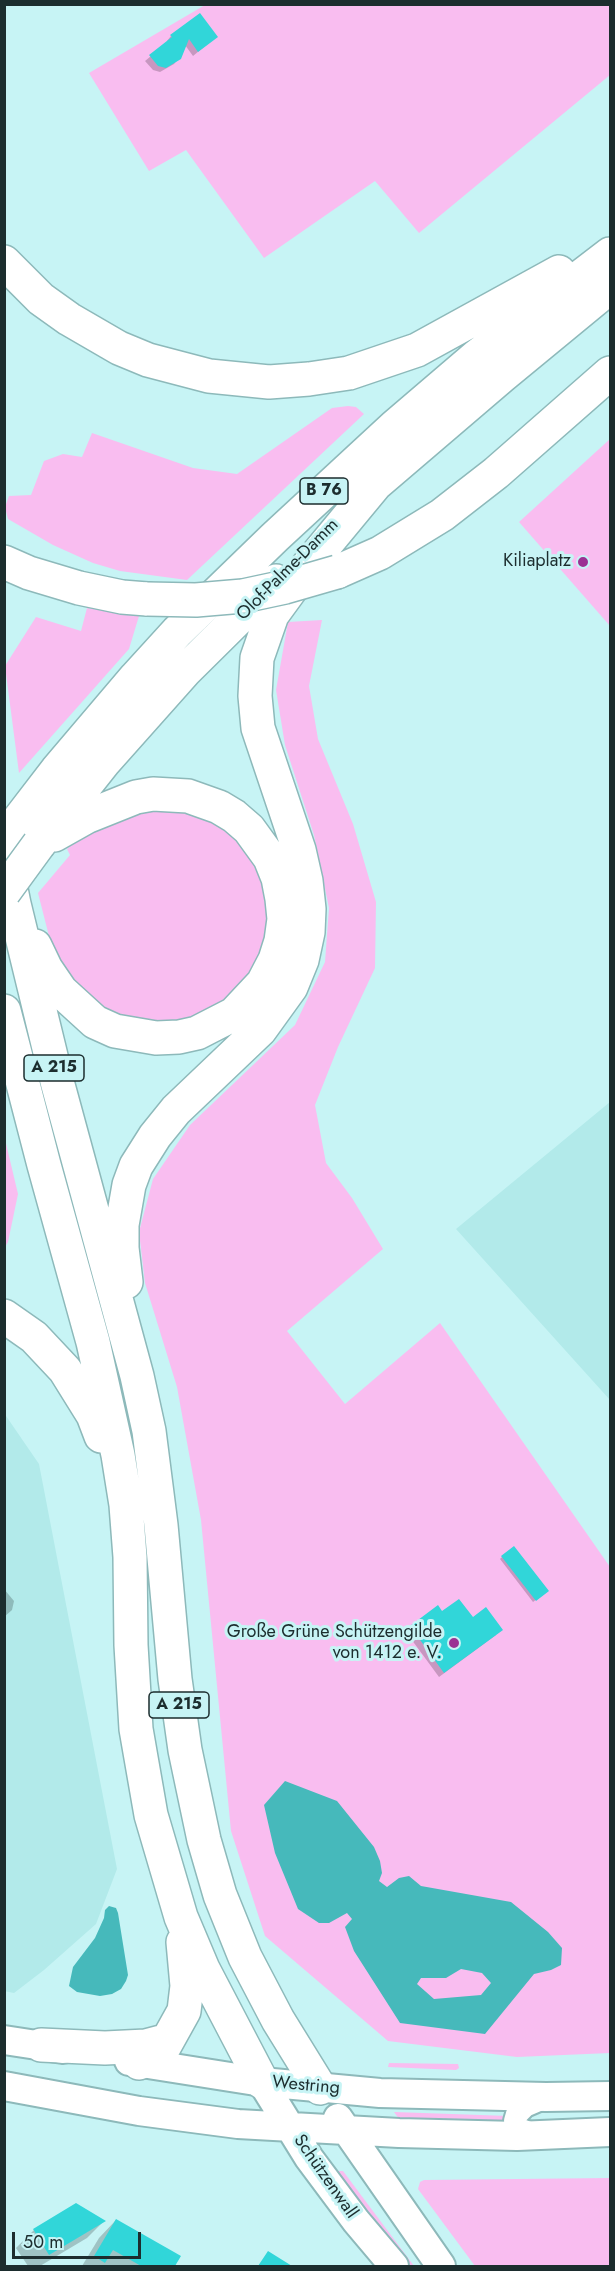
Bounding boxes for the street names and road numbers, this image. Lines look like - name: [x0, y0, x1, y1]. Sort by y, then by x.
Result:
- road number: B 76: [300, 478, 348, 504]
- street label: Olof-Palme-Damm: [233, 515, 343, 625]
- road number: A 215: [24, 1055, 84, 1081]
- road number: A 215: [149, 1692, 209, 1718]
- street label: Westring: [271, 2072, 341, 2100]
- street label: Schützenwall: [288, 2131, 362, 2223]

